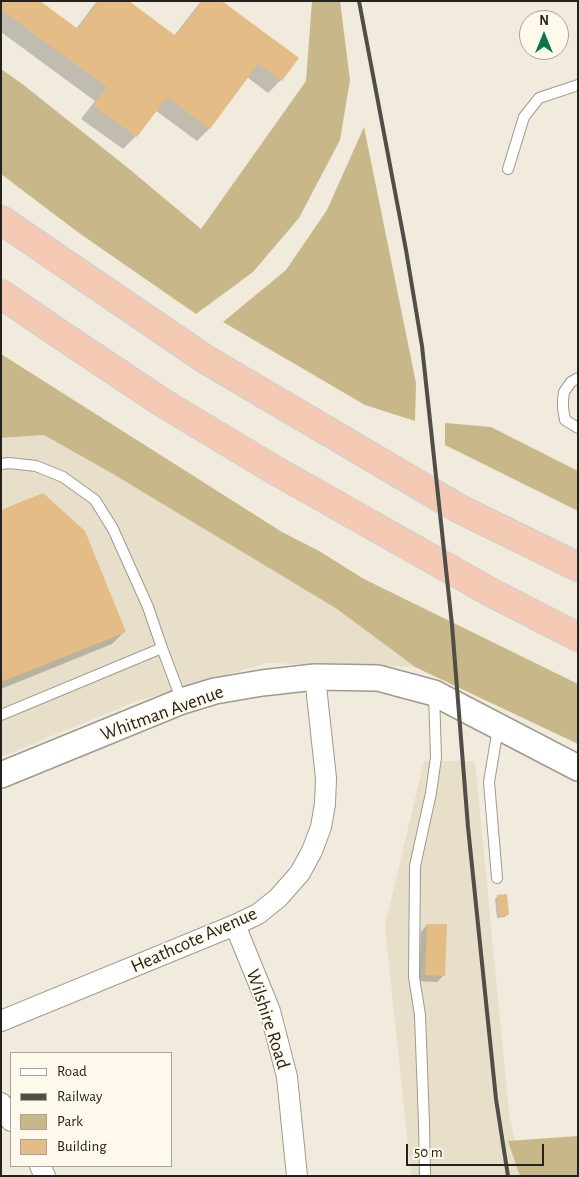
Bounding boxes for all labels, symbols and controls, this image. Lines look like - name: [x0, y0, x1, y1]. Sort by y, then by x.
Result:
- north arrow: [519, 10, 569, 60]
- text: N: [539, 14, 549, 28]
- street label: Whitman Avenue: [97, 680, 227, 746]
- street label: Heathcote Avenue: [127, 902, 261, 978]
- street label: Wilshire Road: [241, 966, 295, 1072]
- legend: [10, 1052, 172, 1167]
- text: Road: [57, 1064, 87, 1079]
- text: Railway: [57, 1089, 102, 1104]
- text: Park: [57, 1114, 83, 1129]
- scale bar: [409, 1134, 546, 1166]
- text: Building: [57, 1139, 107, 1154]
- text: 50 m: [414, 1145, 443, 1160]

